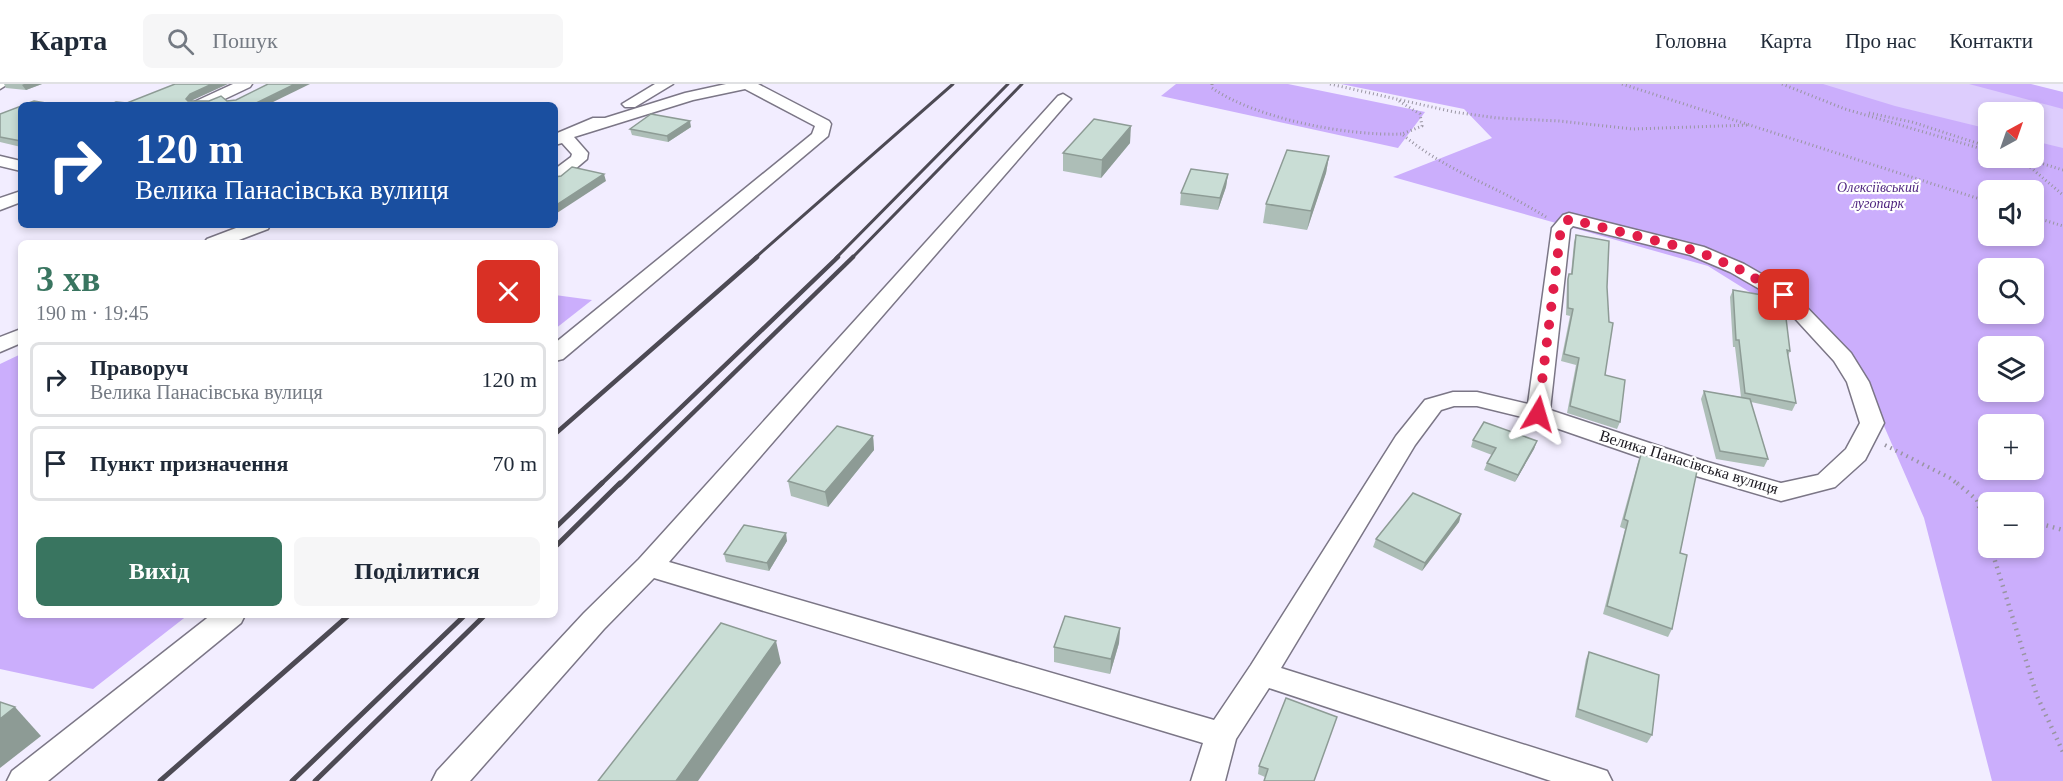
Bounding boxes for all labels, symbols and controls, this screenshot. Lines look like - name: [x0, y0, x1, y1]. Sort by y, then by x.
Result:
- search box: [143, 14, 563, 68]
- text: Карта: [30, 25, 107, 56]
- icon: search: [164, 25, 197, 58]
- text: Пошук: [212, 28, 278, 53]
- text: Головна: [1655, 29, 1727, 53]
- text: Карта: [1760, 29, 1812, 53]
- text: Про нас: [1845, 29, 1916, 53]
- text: Контакти: [1949, 29, 2033, 53]
- north arrow: [1978, 102, 2044, 168]
- map controls: [1978, 102, 2044, 558]
- icon: right: [36, 126, 114, 204]
- text: 120 m: [135, 126, 244, 172]
- text: Велика Панасівська вулиця: [135, 175, 449, 205]
- park label: Олексіївський лугопарк: [1837, 180, 1919, 211]
- button: sound: [1978, 180, 2044, 246]
- button: search: [1978, 258, 2044, 324]
- text: 3 хв: [36, 259, 100, 299]
- button: close: [477, 260, 540, 323]
- pin: [1758, 269, 1809, 320]
- icon: arrive: [1767, 278, 1800, 311]
- text: 190 m · 19:45: [36, 302, 149, 324]
- button: layers: [1978, 336, 2044, 402]
- text: Праворуч: [90, 355, 188, 380]
- icon: right: [39, 363, 72, 396]
- text: 120 m: [481, 367, 537, 392]
- text: Велика Панасівська вулиця: [90, 381, 323, 403]
- position arrow: [1506, 382, 1570, 446]
- button: +: [1978, 414, 2044, 480]
- street label: Велика Панасівська вулиця: [1597, 427, 1781, 498]
- icon: arrive: [39, 447, 72, 480]
- text: Пункт призначення: [90, 451, 288, 476]
- text: 70 m: [492, 451, 537, 476]
- button: −: [1978, 492, 2044, 558]
- button: Вихід: [36, 537, 282, 606]
- button: Поділитися: [294, 537, 540, 606]

